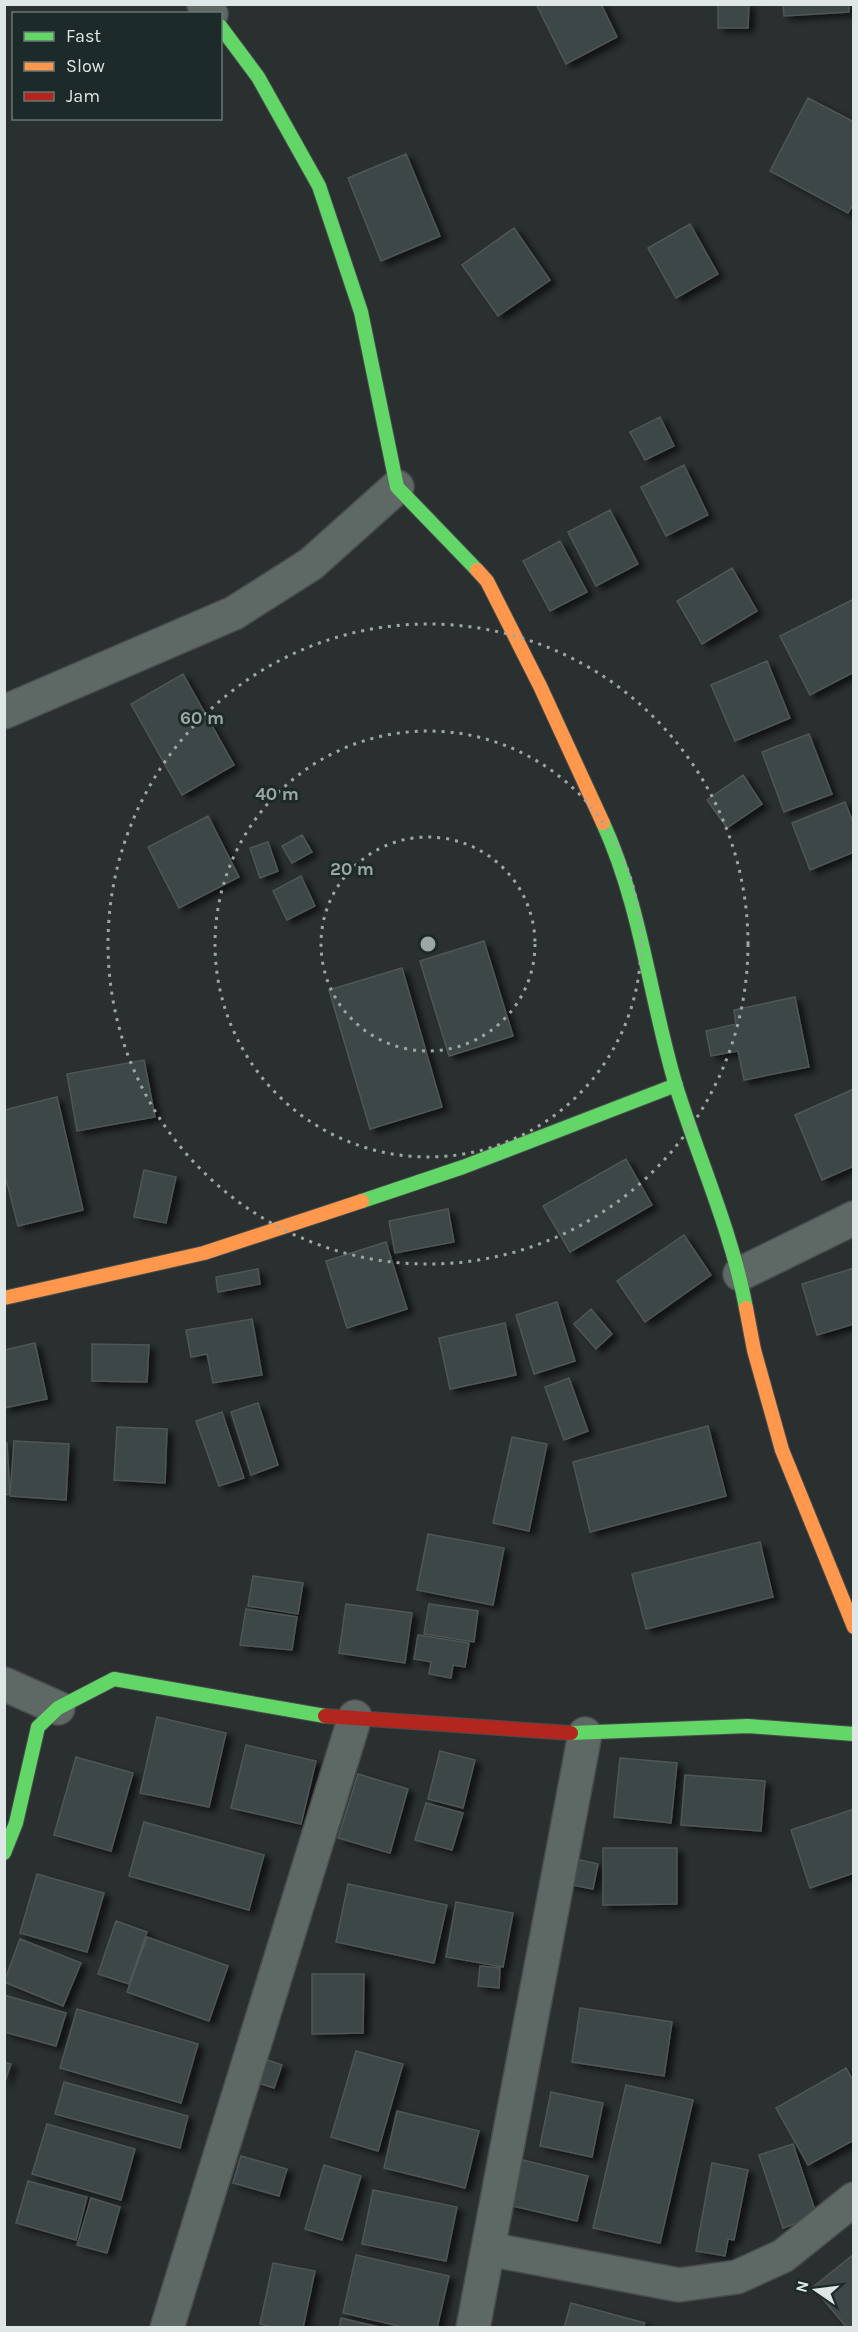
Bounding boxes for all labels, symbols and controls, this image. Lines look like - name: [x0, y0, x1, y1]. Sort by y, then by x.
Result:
- legend: [12, 12, 222, 120]
- text: Fast: [66, 25, 101, 47]
- text: Slow: [66, 55, 105, 77]
- text: Jam: [66, 85, 100, 107]
- text: 60 m: [180, 707, 224, 729]
- text: 40 m: [255, 783, 299, 805]
- text: 20 m: [330, 858, 374, 880]
- centre of rings: [418, 934, 438, 954]
- north arrow: [786, 2260, 846, 2320]
- text: N: [791, 2279, 813, 2294]

